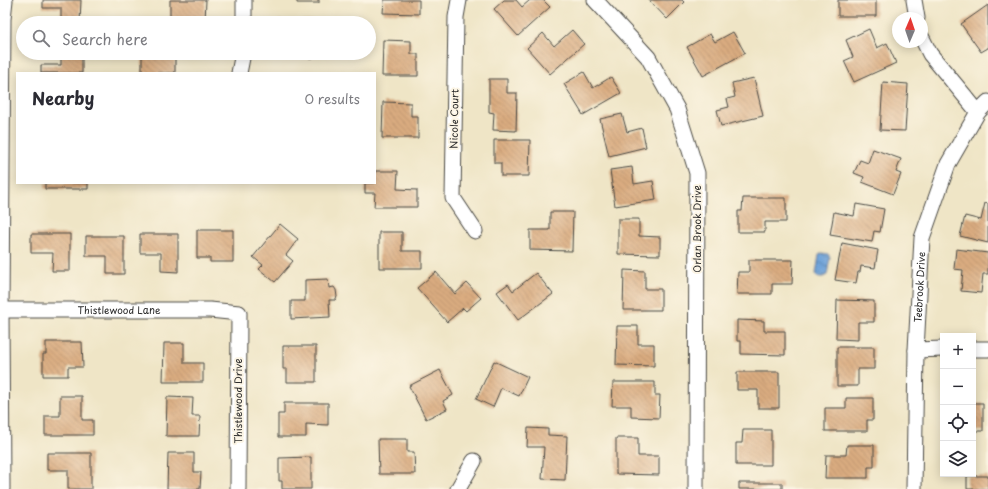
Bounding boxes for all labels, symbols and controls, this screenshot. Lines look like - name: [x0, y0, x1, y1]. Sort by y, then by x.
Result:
- north arrow: [892, 12, 928, 48]
- search box: [16, 16, 376, 60]
- icon: search: [30, 27, 52, 49]
- text: Search here: [62, 27, 148, 50]
- text: Nearby: [32, 85, 94, 111]
- text: 0 results: [305, 89, 360, 108]
- street label: Nicole Court: [445, 89, 462, 149]
- street label: Orlan Brook Drive: [689, 185, 704, 273]
- street label: Teebrook Drive: [909, 251, 928, 323]
- street label: Thistlewood Lane: [77, 302, 161, 317]
- map controls: [940, 333, 976, 477]
- button: +: [940, 333, 976, 369]
- street label: Thistlewood Drive: [230, 358, 245, 444]
- button: −: [940, 369, 976, 405]
- button: locate: [940, 405, 976, 441]
- button: layers: [940, 441, 976, 477]

